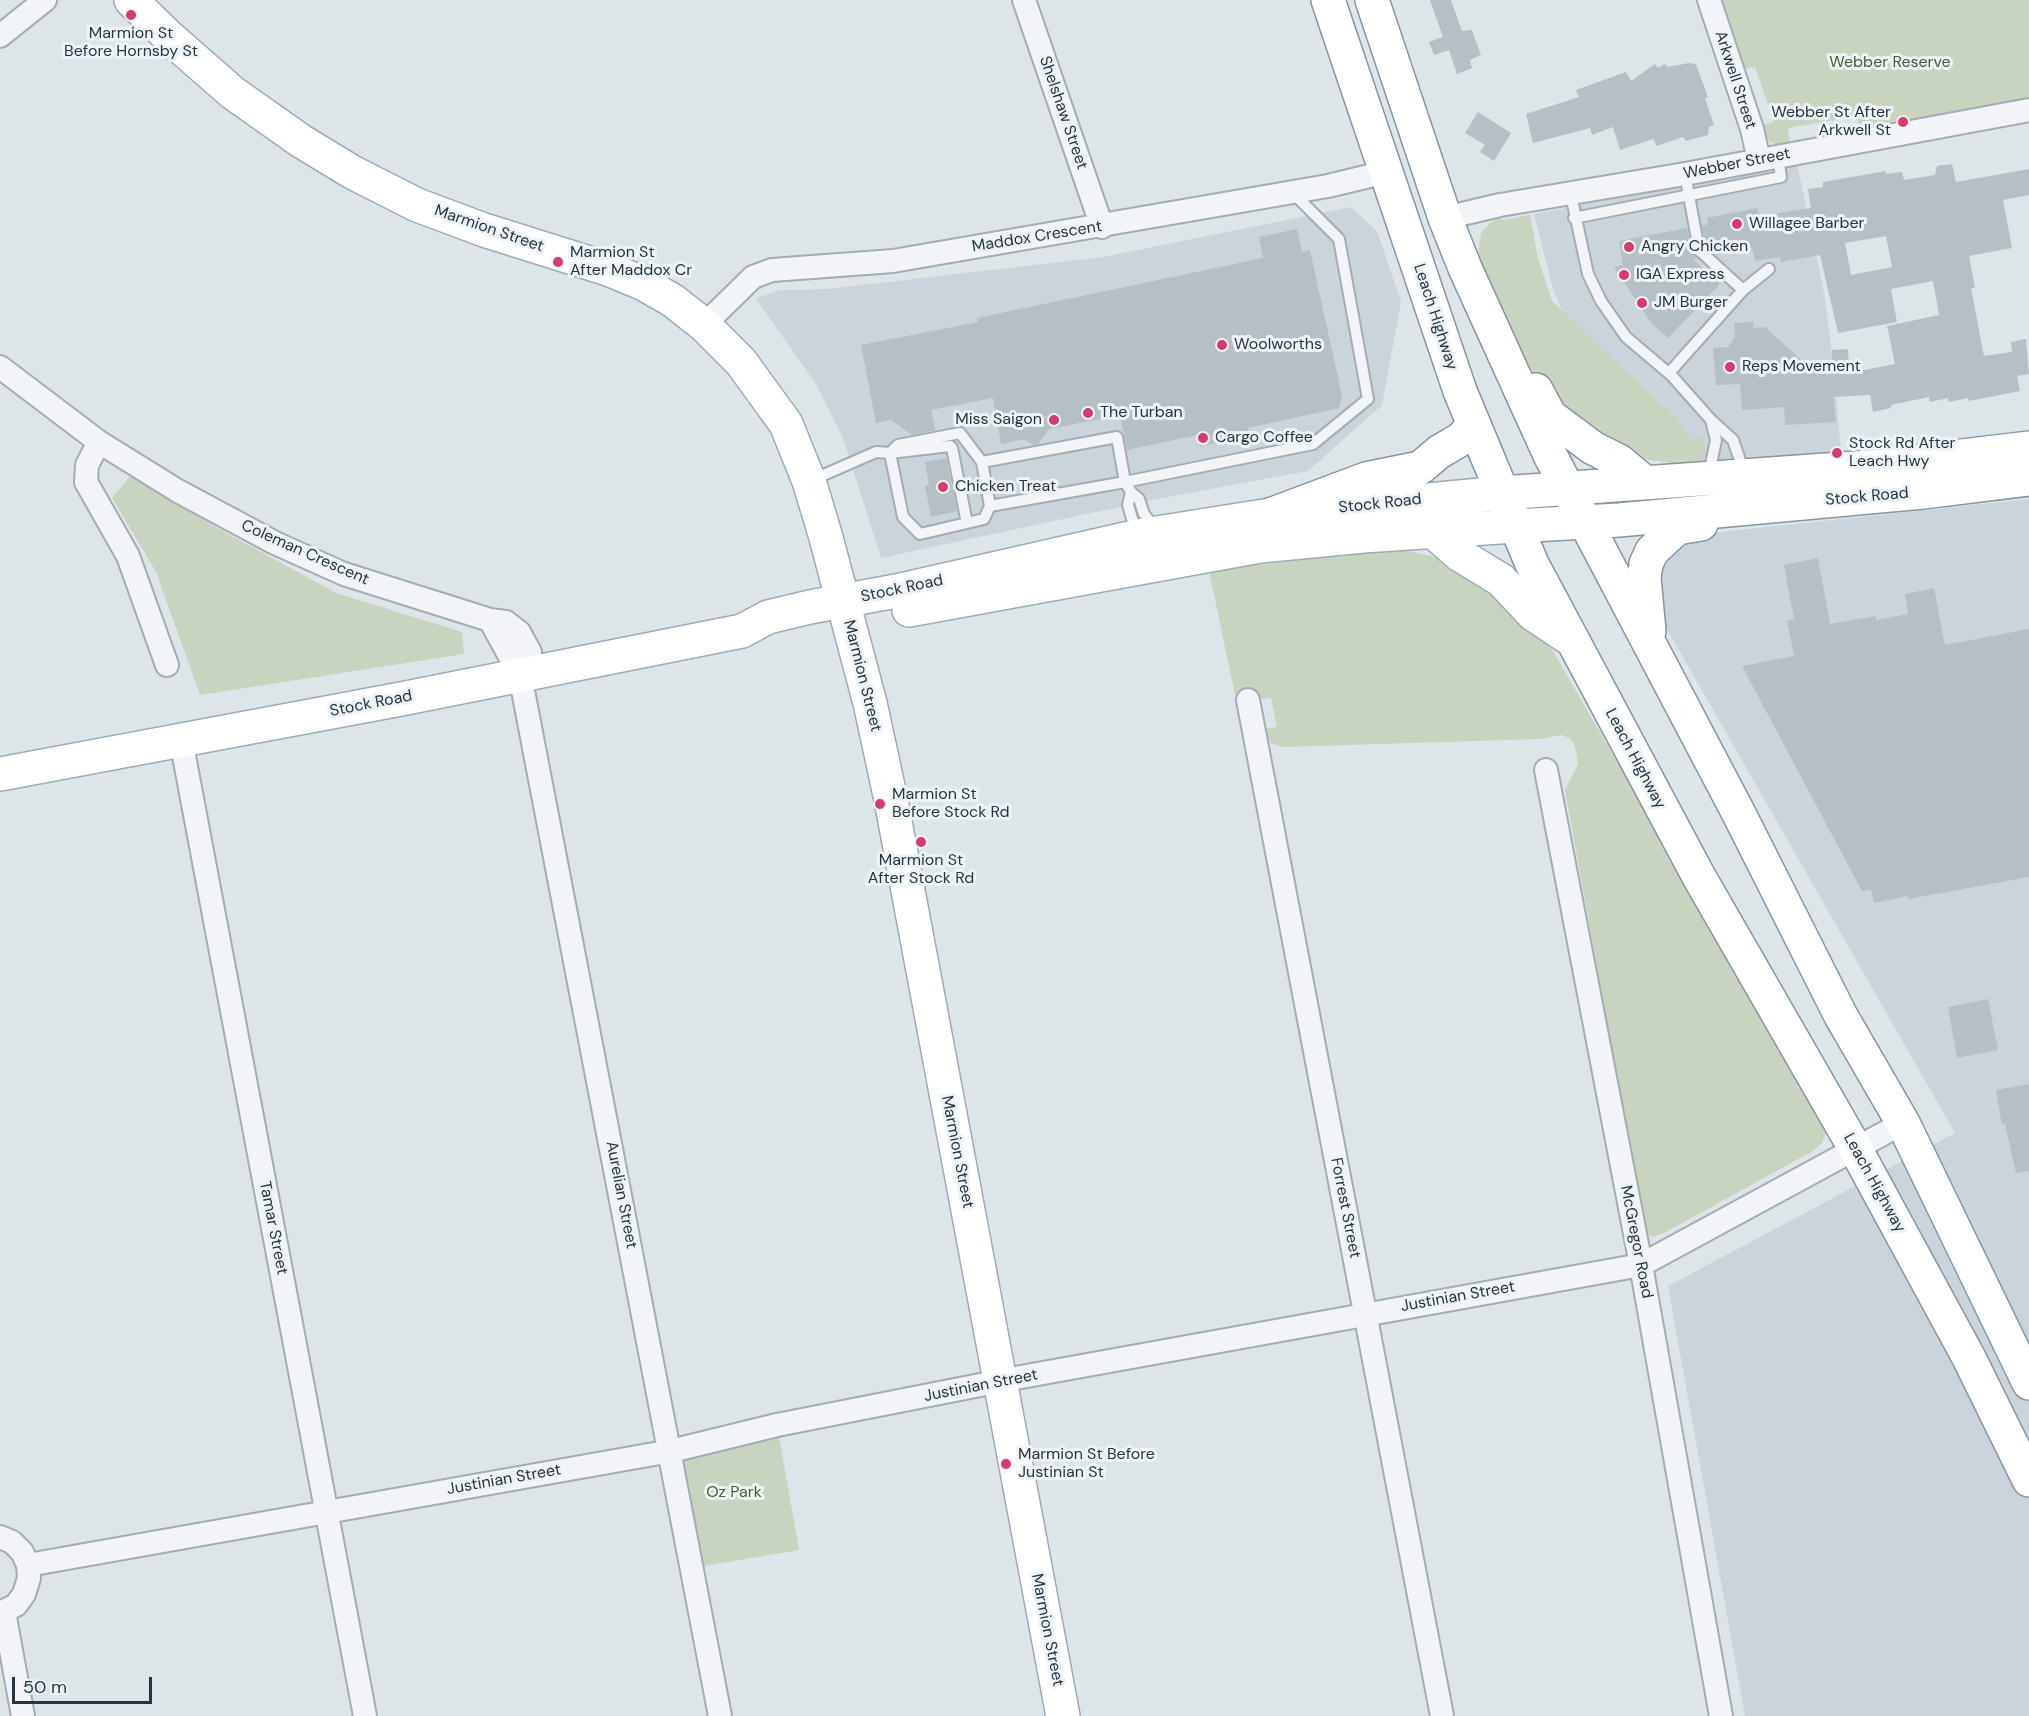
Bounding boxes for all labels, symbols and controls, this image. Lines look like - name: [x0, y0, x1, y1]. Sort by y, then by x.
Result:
- marker: Marmion St Before Hornsby St: [124, 8, 138, 22]
- place label: Marmion St Before Hornsby St: [64, 24, 198, 62]
- street label: Arkwell Street: [1710, 28, 1760, 132]
- park label: Webber Reserve: [1829, 53, 1951, 73]
- street label: Shelshaw Street: [1035, 54, 1091, 172]
- place label: Webber St After Arkwell St: [1771, 103, 1891, 141]
- marker: Webber St After Arkwell St: [1896, 115, 1910, 129]
- street label: Webber Street: [1682, 144, 1792, 184]
- street label: Marmion Street: [432, 201, 546, 257]
- place label: Willagee Barber: [1749, 214, 1865, 234]
- street label: Maddox Crescent: [971, 217, 1103, 257]
- marker: Willagee Barber: [1730, 217, 1744, 231]
- place label: Angry Chicken: [1641, 237, 1748, 257]
- marker: Angry Chicken: [1622, 240, 1636, 254]
- place label: Marmion St After Maddox Cr: [570, 243, 692, 281]
- marker: Marmion St After Maddox Cr: [551, 255, 565, 269]
- street label: Leach Highway: [1409, 261, 1461, 373]
- place label: IGA Express: [1636, 265, 1725, 285]
- marker: IGA Express: [1617, 268, 1631, 282]
- place label: JM Burger: [1654, 293, 1728, 313]
- marker: JM Burger: [1635, 296, 1649, 310]
- place label: Woolworths: [1234, 335, 1322, 355]
- marker: Woolworths: [1215, 338, 1229, 352]
- place label: Reps Movement: [1742, 357, 1861, 377]
- marker: Reps Movement: [1723, 360, 1737, 374]
- place label: The Turban: [1100, 403, 1183, 423]
- marker: The Turban: [1081, 406, 1095, 420]
- place label: Miss Saigon: [955, 410, 1042, 430]
- marker: Miss Saigon: [1047, 413, 1061, 427]
- place label: Cargo Coffee: [1215, 428, 1313, 448]
- marker: Cargo Coffee: [1196, 431, 1210, 445]
- place label: Stock Rd After Leach Hwy: [1849, 434, 1955, 472]
- marker: Stock Rd After Leach Hwy: [1830, 446, 1844, 460]
- place label: Chicken Treat: [955, 477, 1056, 497]
- marker: Chicken Treat: [936, 480, 950, 494]
- street label: Stock Road: [1825, 484, 1909, 510]
- street label: Stock Road: [1337, 490, 1423, 518]
- street label: Coleman Crescent: [238, 516, 372, 590]
- street label: Stock Road: [859, 571, 945, 607]
- street label: Marmion Street: [839, 618, 885, 734]
- street label: Stock Road: [328, 687, 414, 721]
- street label: Leach Highway: [1601, 706, 1669, 812]
- place label: Marmion St Before Stock Rd: [892, 785, 1010, 823]
- marker: Marmion St Before Stock Rd: [873, 797, 887, 811]
- marker: Marmion St After Stock Rd: [914, 835, 928, 849]
- place label: Marmion St After Stock Rd: [868, 851, 974, 889]
- street label: Marmion Street: [937, 1094, 977, 1210]
- street label: Leach Highway: [1839, 1130, 1909, 1236]
- street label: Aurelian Street: [601, 1140, 641, 1250]
- street label: Forrest Street: [1326, 1156, 1364, 1260]
- street label: Tamar Street: [255, 1180, 291, 1276]
- street label: McGregor Road: [1616, 1184, 1656, 1300]
- street label: Justinian Street: [1399, 1278, 1517, 1316]
- street label: Justinian Street: [922, 1366, 1040, 1406]
- place label: Marmion St Before Justinian St: [1018, 1445, 1155, 1483]
- marker: Marmion St Before Justinian St: [999, 1457, 1013, 1471]
- street label: Justinian Street: [445, 1461, 563, 1499]
- park label: Oz Park: [706, 1483, 762, 1503]
- street label: Marmion Street: [1027, 1572, 1067, 1688]
- scale bar: [15, 1665, 154, 1703]
- text: 50 m: [23, 1675, 67, 1699]

